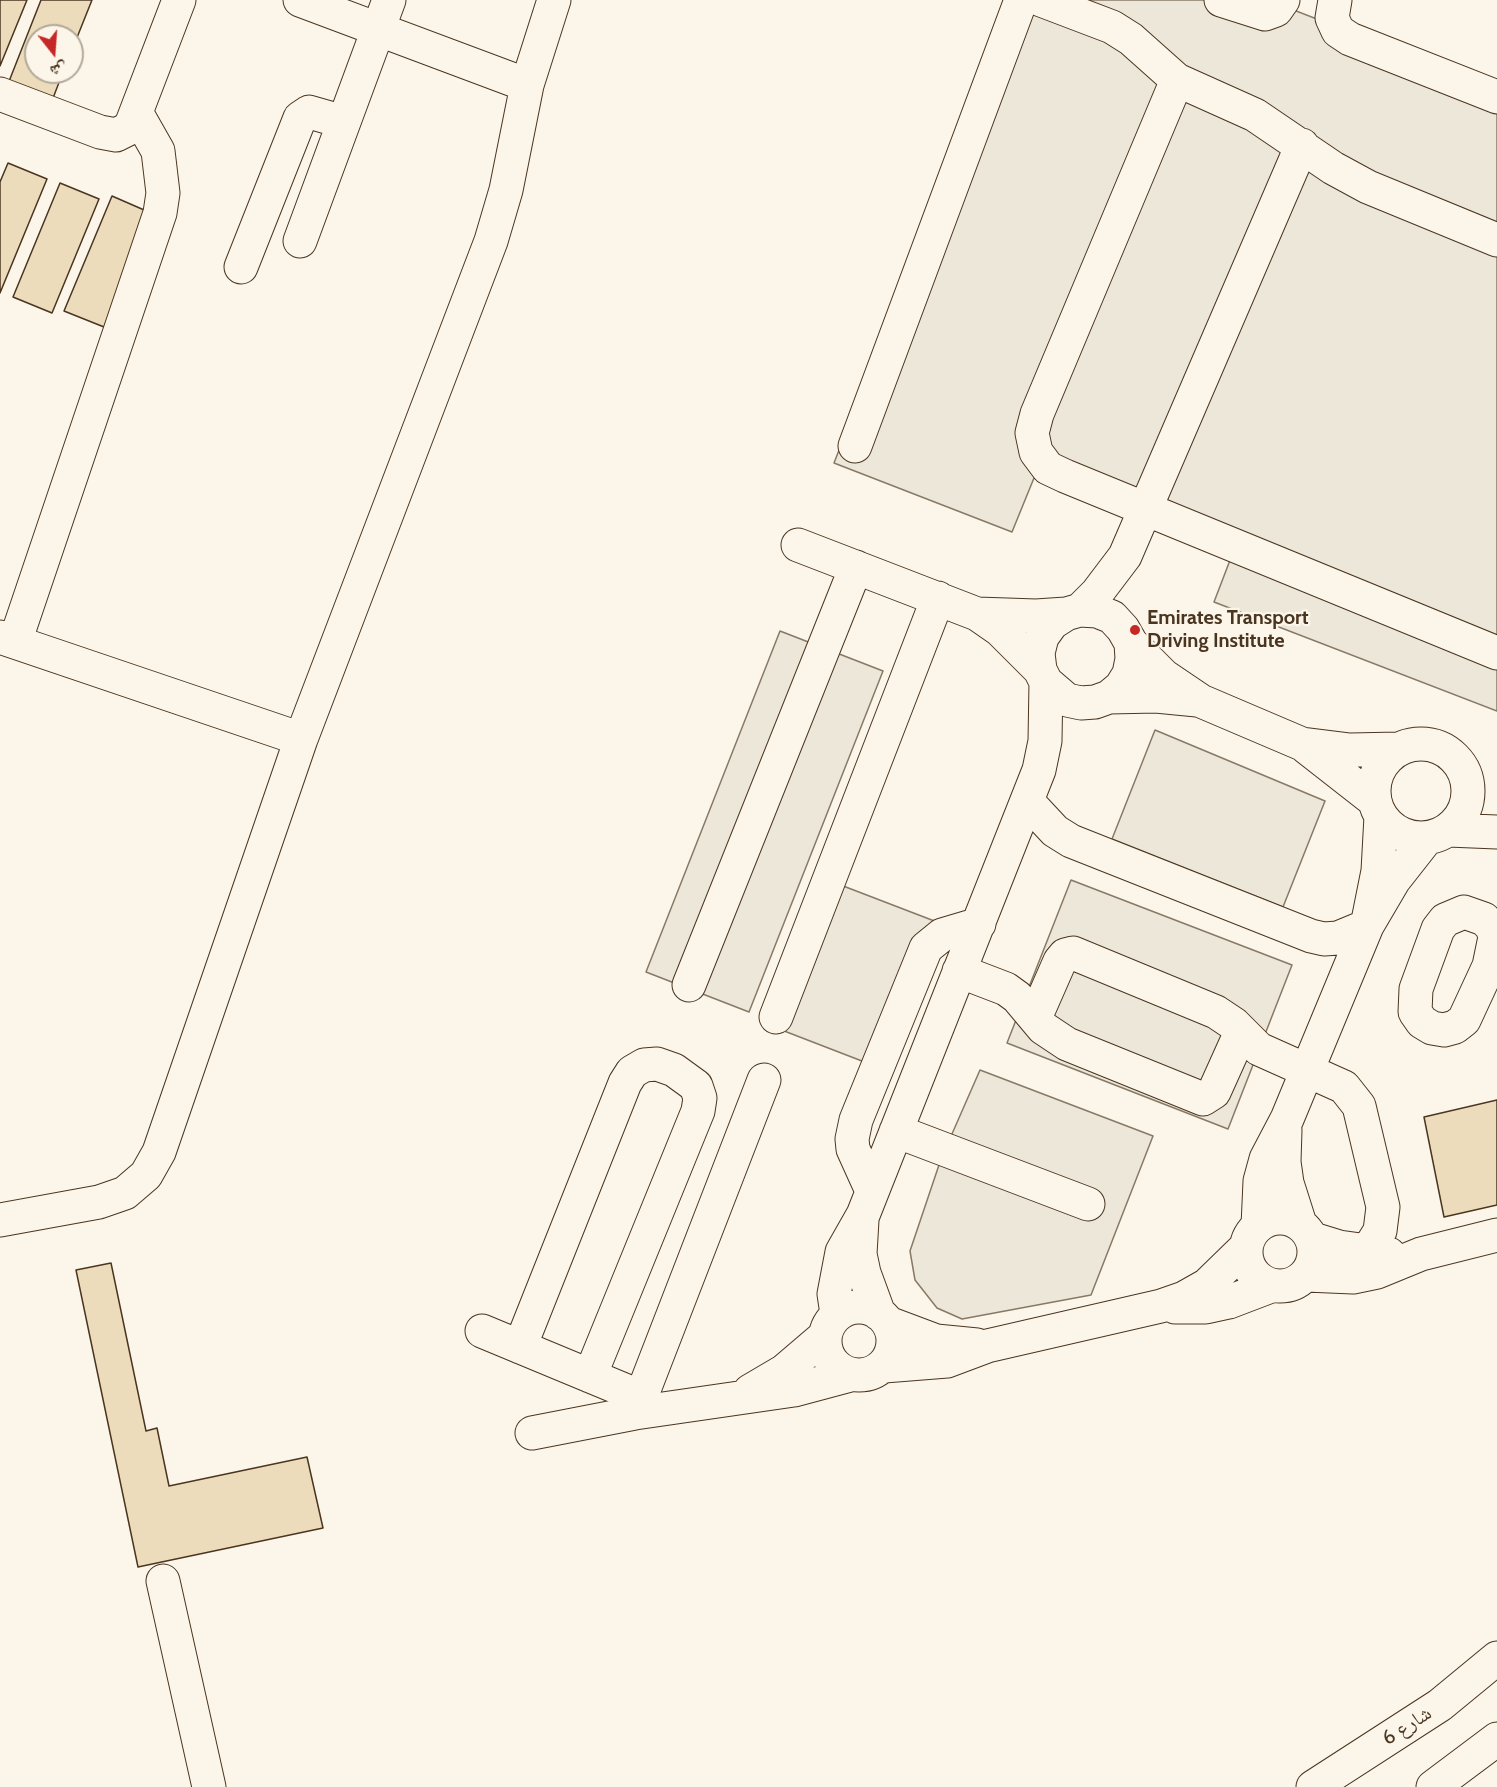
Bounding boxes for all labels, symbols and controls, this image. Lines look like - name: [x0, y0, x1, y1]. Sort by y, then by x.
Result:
- north arrow: [24, 24, 84, 84]
- text: ش: [48, 58, 70, 81]
- place label: Emirates Transport Driving Institute: [1147, 606, 1309, 653]
- marker: Emirates Transport Driving Institute: [1128, 623, 1142, 637]
- street label: شارع 6: [1378, 1701, 1436, 1751]

